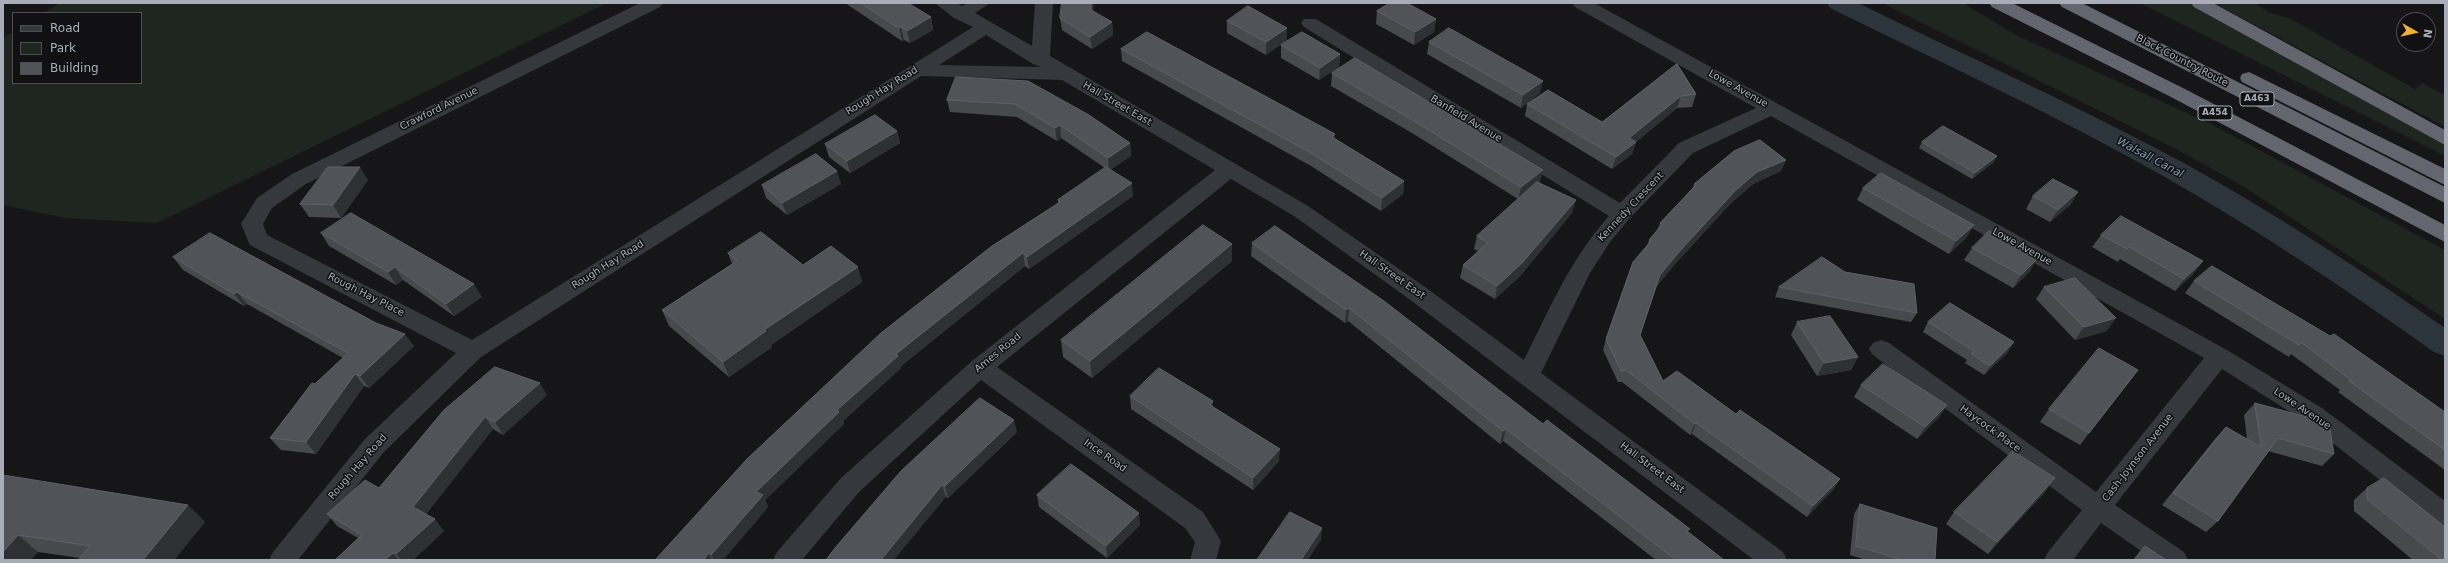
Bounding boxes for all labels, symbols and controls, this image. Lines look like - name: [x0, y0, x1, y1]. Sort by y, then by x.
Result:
- legend: [12, 12, 142, 84]
- north arrow: [2396, 12, 2436, 52]
- text: Road: [50, 21, 80, 35]
- text: N: [2420, 28, 2434, 39]
- street label: Black Country Route: [2134, 32, 2230, 90]
- text: Park: [50, 41, 76, 55]
- text: Building: [50, 61, 99, 75]
- street label: Rough Hay Road: [844, 64, 920, 118]
- street label: Lowe Avenue: [1706, 68, 1770, 110]
- street label: Hall Street East: [1080, 79, 1154, 129]
- street label: Crawford Avenue: [398, 85, 480, 133]
- road number: A463: [2240, 92, 2274, 106]
- street label: Banfield Avenue: [1428, 93, 1504, 145]
- road number: A454: [2198, 106, 2232, 120]
- water label: Walsall Canal: [2115, 135, 2185, 181]
- street label: Kennedy Crescent: [1596, 170, 1666, 244]
- street label: Lowe Avenue: [1990, 226, 2054, 268]
- street label: Rough Hay Road: [570, 238, 646, 292]
- street label: Hall Street East: [1357, 248, 1427, 302]
- street label: Rough Hay Place: [326, 271, 406, 319]
- street label: Ames Road: [972, 331, 1024, 375]
- street label: Lowe Avenue: [2271, 386, 2333, 432]
- street label: Haycock Place: [1957, 403, 2023, 455]
- street label: Cash-Joynson Avenue: [2100, 412, 2176, 504]
- street label: Rough Hay Road: [326, 432, 390, 502]
- street label: Ince Road: [1081, 437, 1129, 475]
- street label: Hall Street East: [1617, 440, 1687, 496]

